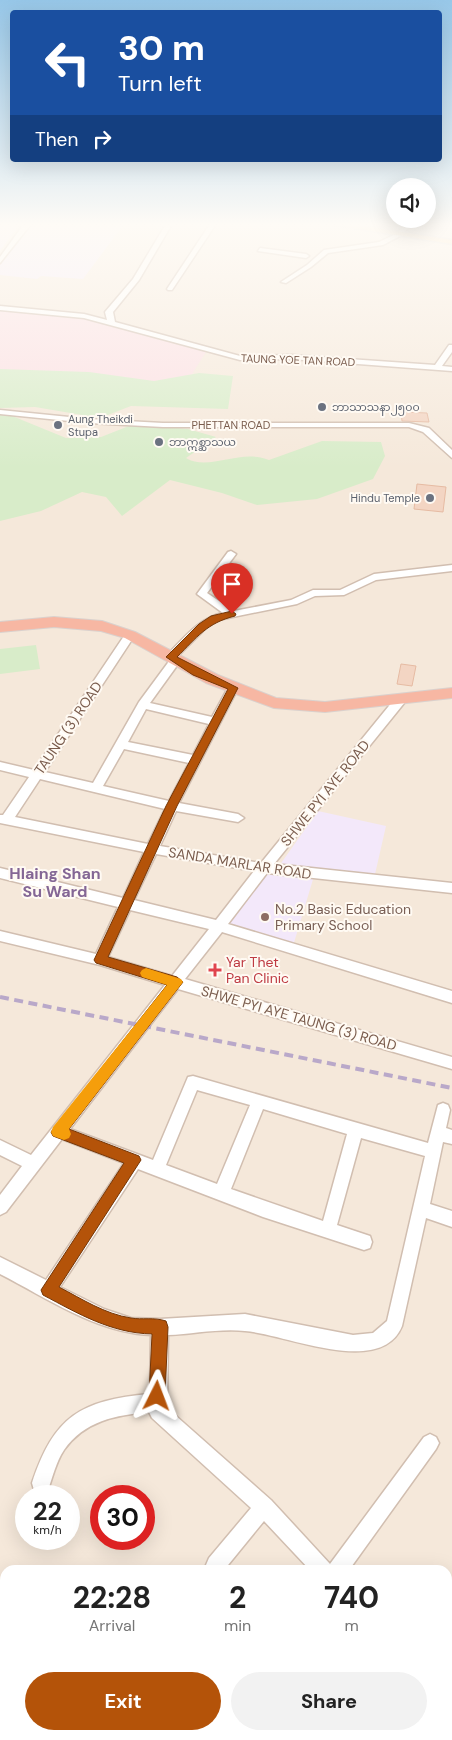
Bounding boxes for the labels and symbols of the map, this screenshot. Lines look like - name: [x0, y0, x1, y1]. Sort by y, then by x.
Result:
- street label: TAUNG YOE TAN ROAD: [241, 351, 356, 369]
- place label: ဘာသာသနာ၂၅၀၀: [332, 400, 420, 416]
- marker: ဘာသာသနာ၂၅၀၀: [316, 401, 328, 413]
- place label: Aung Theikdi Stupa: [68, 412, 133, 439]
- street label: PHETTAN ROAD: [192, 418, 271, 432]
- marker: Aung Theikdi Stupa: [52, 419, 64, 431]
- place label: ဘာဣစ္ဆာသယ: [169, 435, 236, 451]
- marker: ဘာဣစ္ဆာသယ: [153, 436, 165, 448]
- place label: Hindu Temple: [351, 491, 420, 505]
- marker: Hindu Temple: [424, 492, 436, 504]
- pin: [211, 563, 253, 614]
- street label: TAUNG (3) ROAD: [30, 678, 106, 778]
- street label: SHWE PYI AYE ROAD: [277, 736, 373, 850]
- street label: SANDA MARLAR ROAD: [167, 843, 313, 883]
- district label: Hlaing Shan Su Ward: [9, 863, 101, 902]
- place label: No.2 Basic Education Primary School: [275, 900, 411, 934]
- marker: No.2 Basic Education Primary School: [259, 911, 271, 923]
- place label: Yar Thet Pan Clinic: [226, 953, 289, 987]
- marker: Yar Thet Pan Clinic: [208, 963, 222, 977]
- street label: SHWE PYI AYE TAUNG (3) ROAD: [199, 981, 399, 1055]
- position arrow: [130, 1369, 182, 1421]
- speed limit sign: 30: [90, 1485, 155, 1550]

